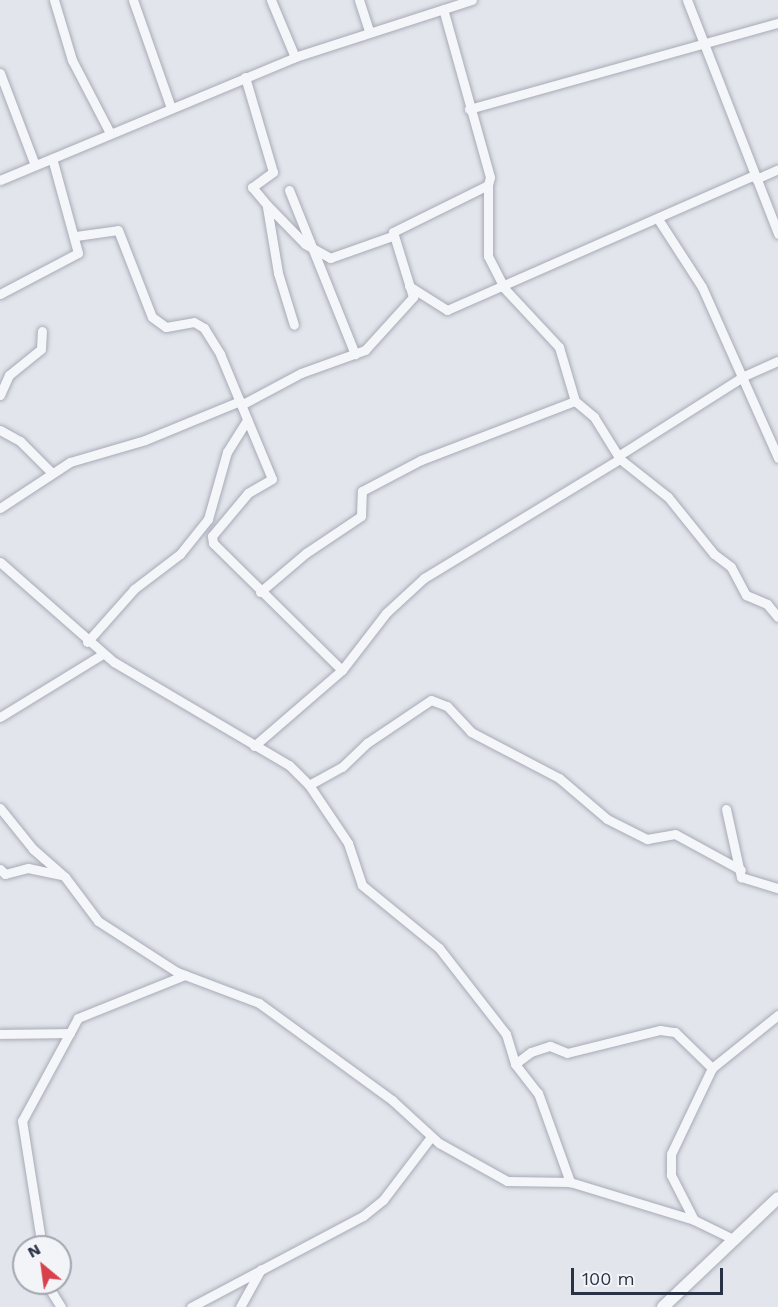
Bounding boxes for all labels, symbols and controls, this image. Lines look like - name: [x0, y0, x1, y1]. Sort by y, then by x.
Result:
- north arrow: [12, 1235, 72, 1295]
- text: N: [24, 1239, 44, 1262]
- scale bar: [574, 1256, 726, 1294]
- text: 100 m: [582, 1268, 635, 1289]

